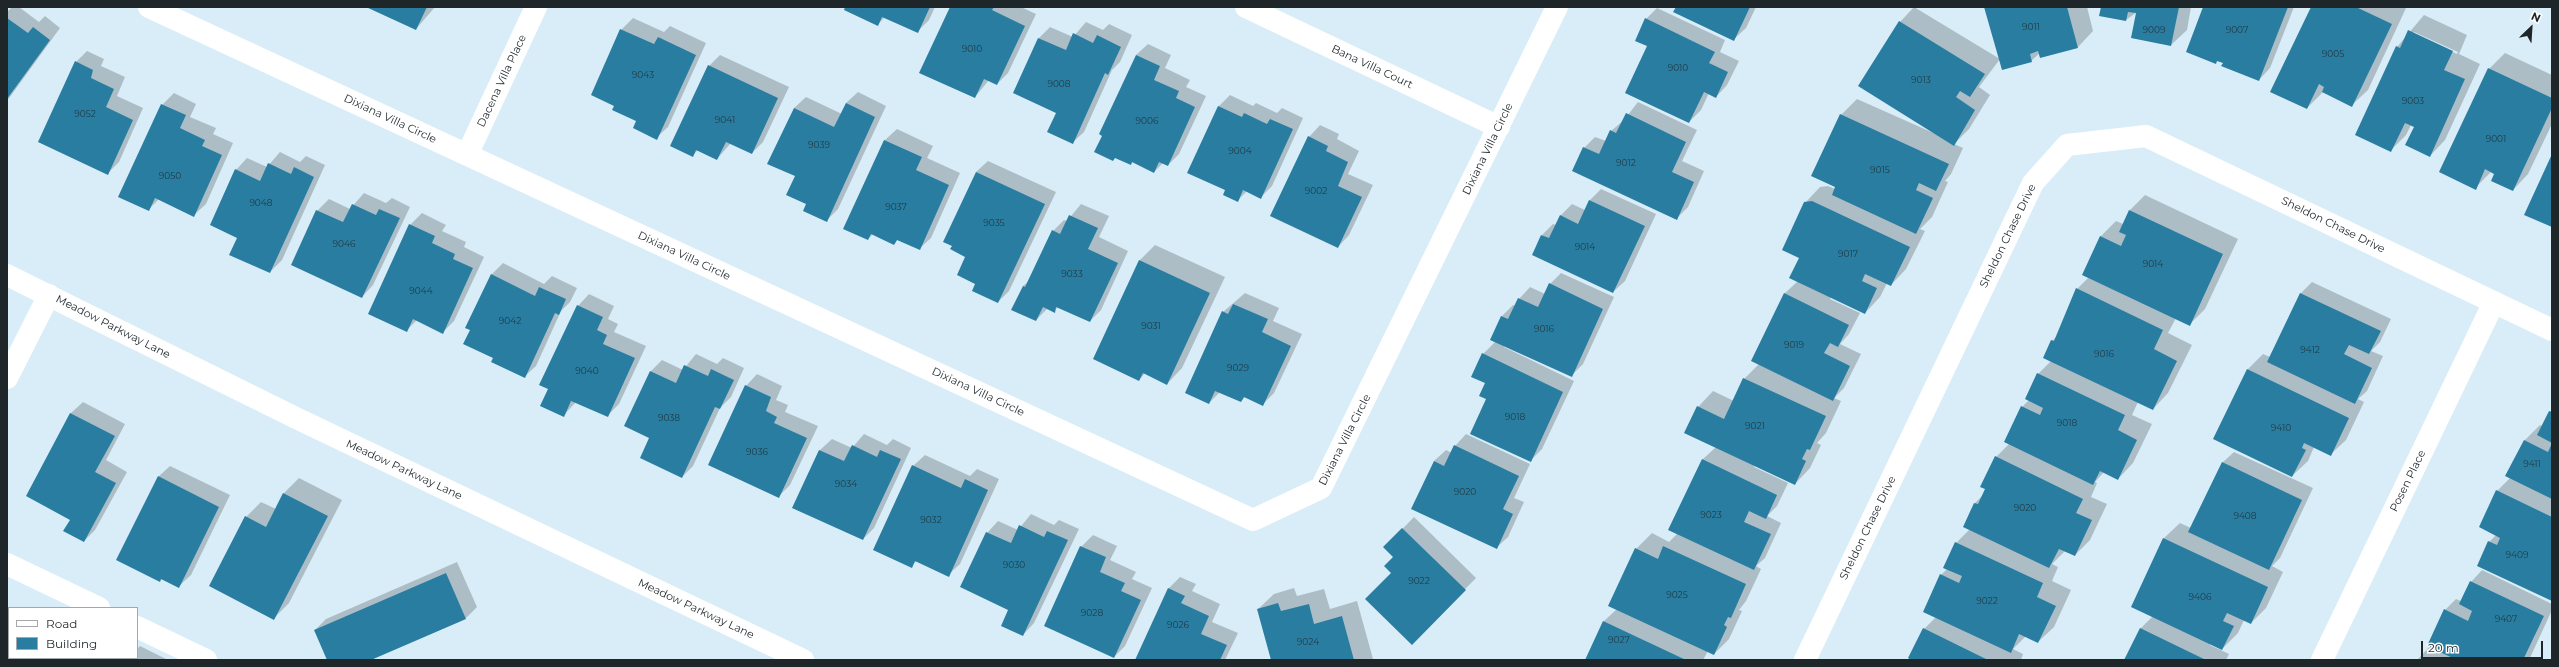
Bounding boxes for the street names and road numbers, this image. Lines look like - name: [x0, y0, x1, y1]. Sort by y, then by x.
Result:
- street label: Dacena Villa Place: [475, 32, 529, 130]
- street label: Bana Villa Court: [1329, 42, 1415, 92]
- street label: Dixiana Villa Circle: [342, 92, 438, 146]
- street label: Dixiana Villa Circle: [1460, 101, 1516, 197]
- street label: Sheldon Chase Drive: [1977, 182, 2039, 290]
- street label: Sheldon Chase Drive: [2279, 194, 2387, 256]
- street label: Dixiana Villa Circle: [636, 229, 732, 283]
- street label: Meadow Parkway Lane: [54, 292, 172, 362]
- street label: Dixiana Villa Circle: [930, 365, 1026, 419]
- street label: Dixiana Villa Circle: [1316, 392, 1374, 488]
- street label: Meadow Parkway Lane: [344, 437, 464, 503]
- street label: Posen Place: [2387, 448, 2429, 514]
- street label: Sheldon Chase Drive: [1837, 474, 1899, 582]
- street label: Meadow Parkway Lane: [636, 576, 756, 642]

